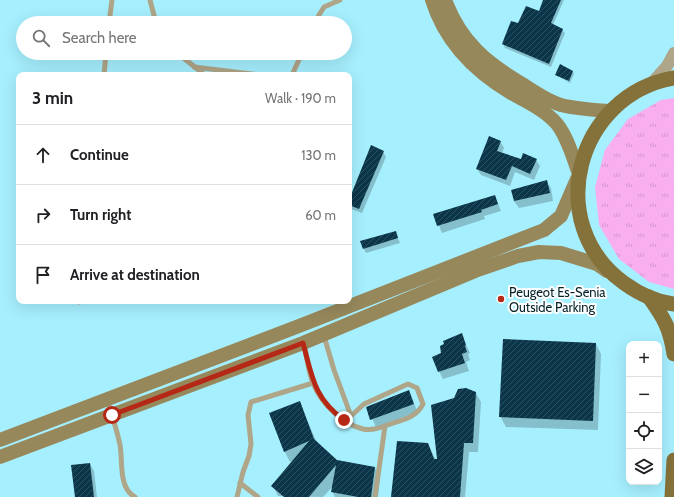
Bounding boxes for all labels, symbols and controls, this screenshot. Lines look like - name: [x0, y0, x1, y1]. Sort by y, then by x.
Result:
- search box: [16, 16, 352, 60]
- icon: search: [30, 27, 52, 49]
- text: Search here: [62, 29, 137, 47]
- text: 3 min: [32, 88, 73, 108]
- text: Walk · 190 m: [265, 90, 336, 106]
- icon: ahead: [32, 144, 54, 166]
- text: Continue: [70, 146, 129, 164]
- text: 130 m: [301, 147, 336, 163]
- icon: right: [32, 204, 54, 226]
- text: Turn right: [70, 206, 131, 224]
- text: 60 m: [305, 207, 336, 223]
- icon: arrive: [32, 264, 54, 286]
- text: Arrive at destination: [70, 266, 200, 284]
- place label: Peugeot Es-Senia Outside Parking: [509, 284, 606, 315]
- marker: Peugeot Es-Senia Outside Parking: [496, 294, 506, 304]
- map controls: [626, 341, 662, 485]
- button: +: [626, 341, 662, 377]
- button: −: [626, 377, 662, 413]
- route start: [103, 406, 121, 424]
- route end: [335, 411, 353, 429]
- button: locate: [626, 413, 662, 449]
- button: layers: [626, 449, 662, 485]

